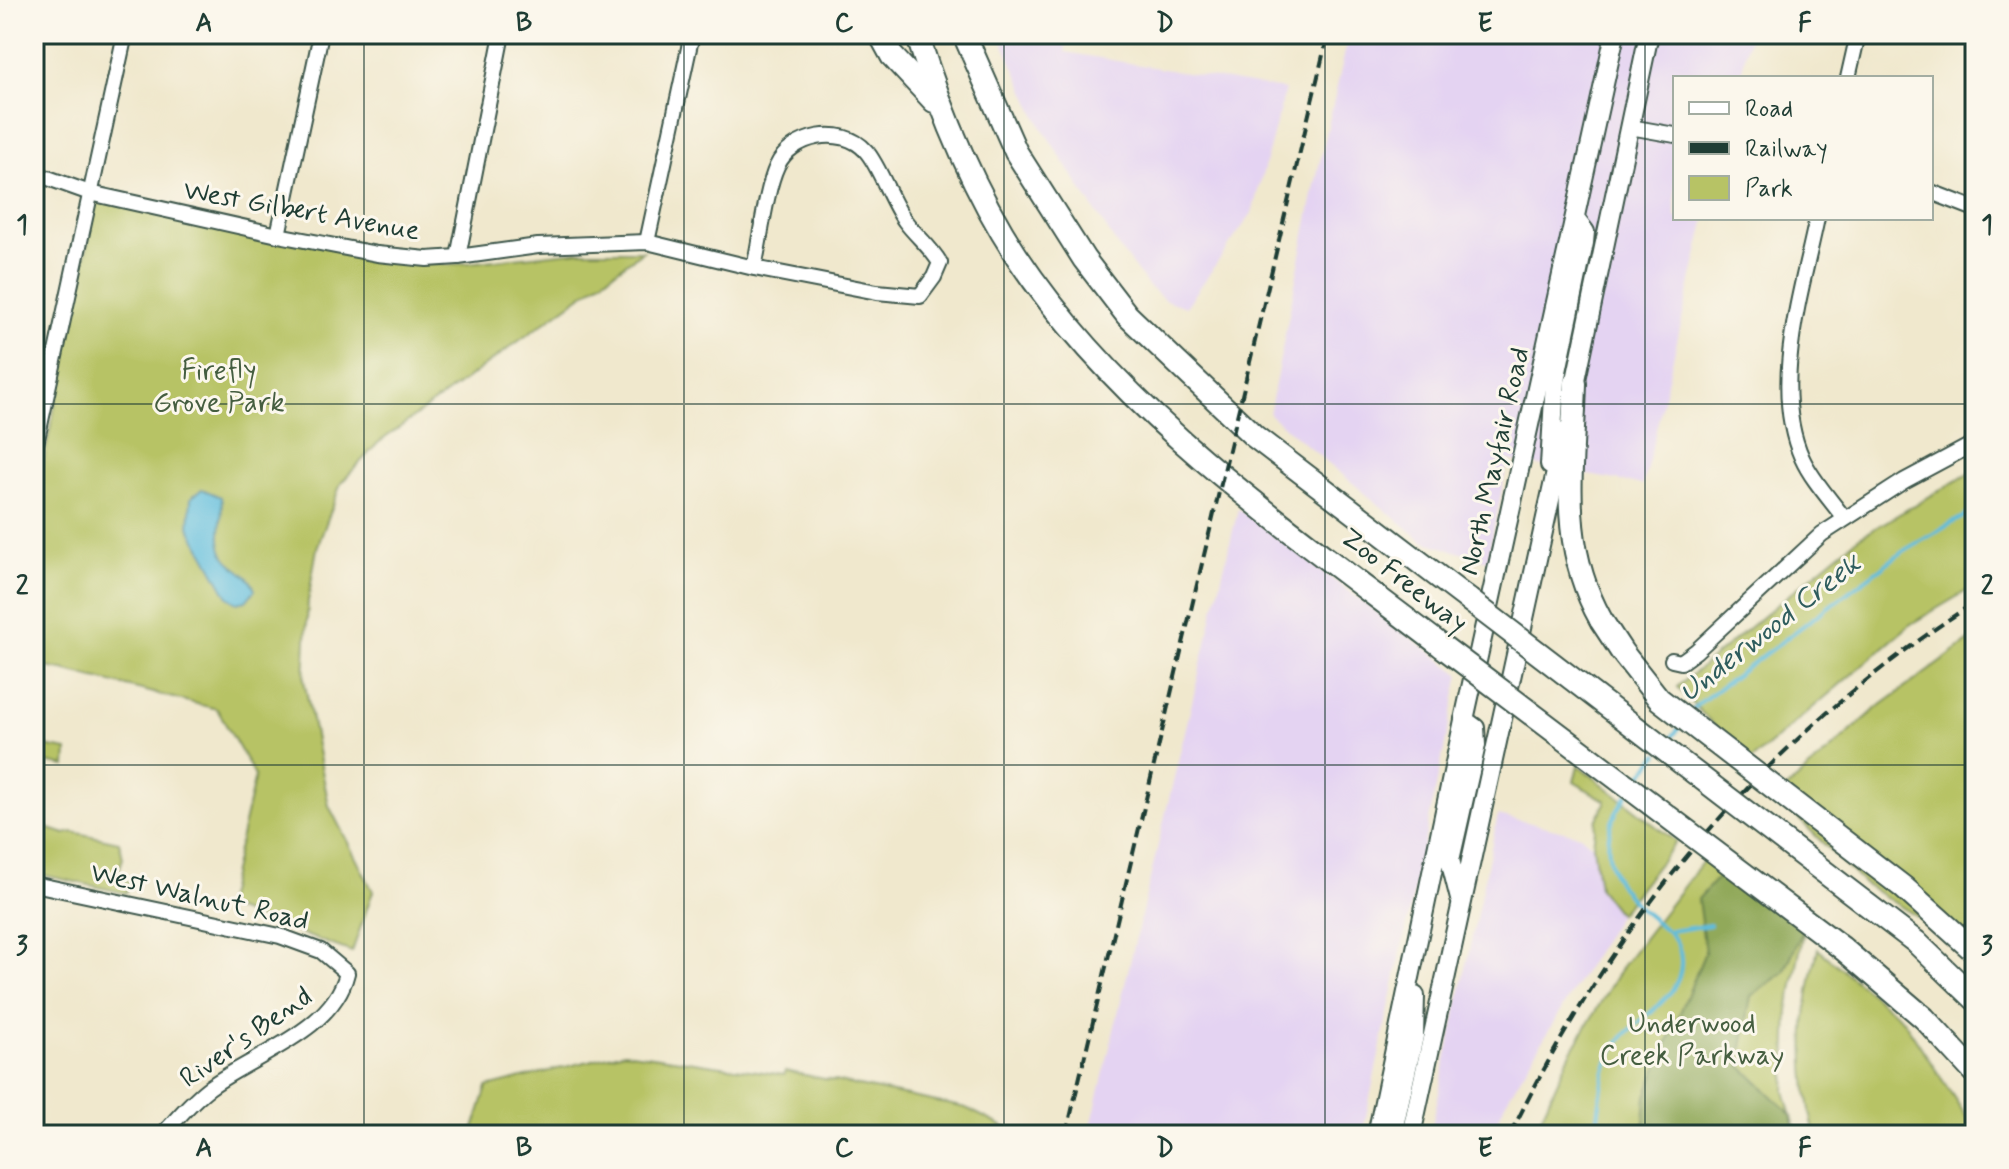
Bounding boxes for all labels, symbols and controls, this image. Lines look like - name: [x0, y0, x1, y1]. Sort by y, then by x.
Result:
- text: A: [195, 7, 213, 41]
- text: B: [516, 7, 532, 41]
- text: C: [835, 7, 854, 41]
- text: D: [1156, 7, 1174, 41]
- text: E: [1477, 7, 1493, 41]
- text: F: [1798, 7, 1812, 41]
- legend: [1673, 76, 1933, 220]
- text: Road: [1745, 94, 1793, 125]
- text: Railway: [1745, 134, 1828, 165]
- street label: West Gilbert Avenue: [180, 172, 423, 250]
- text: Park: [1745, 174, 1793, 205]
- text: 1: [16, 209, 28, 243]
- text: 1: [1981, 209, 1993, 243]
- street label: North Mayfair Road: [1451, 344, 1540, 579]
- park label: Firefly Grove Park: [153, 353, 285, 422]
- street label: Zoo Freeway: [1332, 520, 1475, 642]
- water label: Underwood Creek: [1671, 544, 1870, 712]
- text: 2: [16, 570, 29, 604]
- text: 2: [1981, 570, 1994, 604]
- street label: West Walnut Road: [87, 854, 312, 941]
- text: 3: [16, 930, 28, 964]
- text: 3: [1981, 930, 1993, 964]
- street label: River's Bend: [173, 979, 320, 1097]
- park label: Underwood Creek Parkway: [1600, 1006, 1784, 1075]
- text: A: [195, 1132, 213, 1166]
- text: B: [516, 1132, 532, 1166]
- text: C: [835, 1132, 854, 1166]
- text: D: [1156, 1132, 1174, 1166]
- text: E: [1477, 1132, 1493, 1166]
- text: F: [1798, 1132, 1812, 1166]

